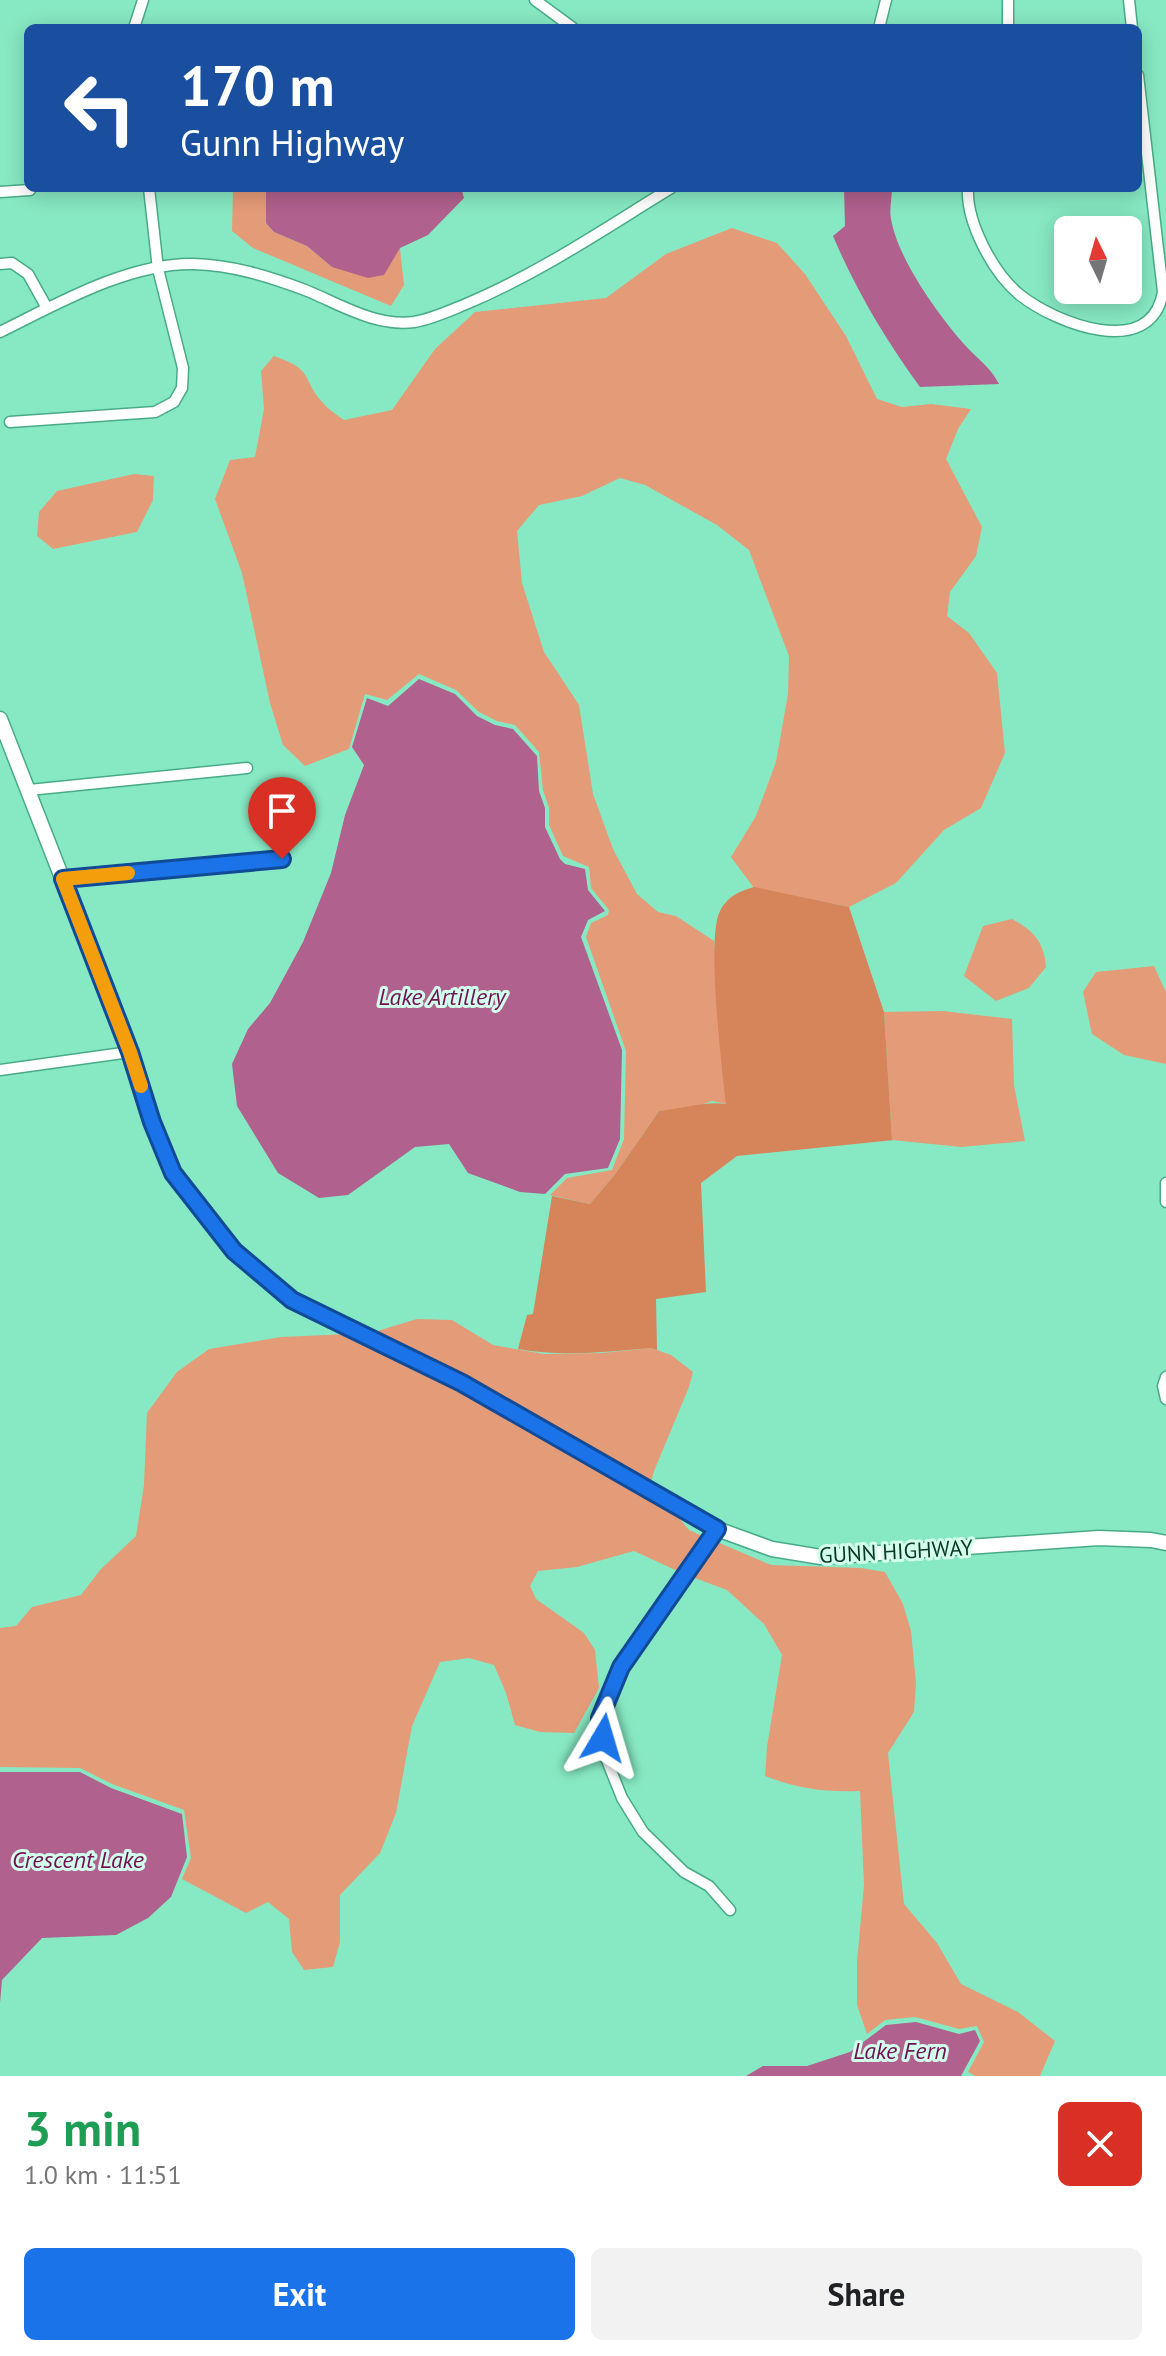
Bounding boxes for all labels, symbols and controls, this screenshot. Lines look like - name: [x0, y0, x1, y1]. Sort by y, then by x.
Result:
- text: 170 m: [180, 49, 335, 121]
- icon: left: [48, 56, 152, 160]
- text: Gunn Highway: [180, 119, 404, 166]
- north arrow: [1054, 216, 1142, 304]
- map controls: [1054, 216, 1142, 304]
- pin: [248, 777, 316, 859]
- icon: arrive: [260, 789, 304, 833]
- water label: Lake Artillery: [379, 981, 507, 1012]
- street label: GUNN HIGHWAY: [818, 1533, 974, 1569]
- position arrow: [561, 1696, 645, 1780]
- water label: Crescent Lake: [12, 1844, 144, 1875]
- water label: Lake Fern: [853, 2035, 947, 2066]
- text: 3 min: [24, 2097, 141, 2159]
- button: close: [1058, 2102, 1142, 2186]
- text: 1.0 km · 11:51: [24, 2158, 182, 2191]
- button: Exit: [24, 2248, 575, 2340]
- button: Share: [591, 2248, 1142, 2340]

